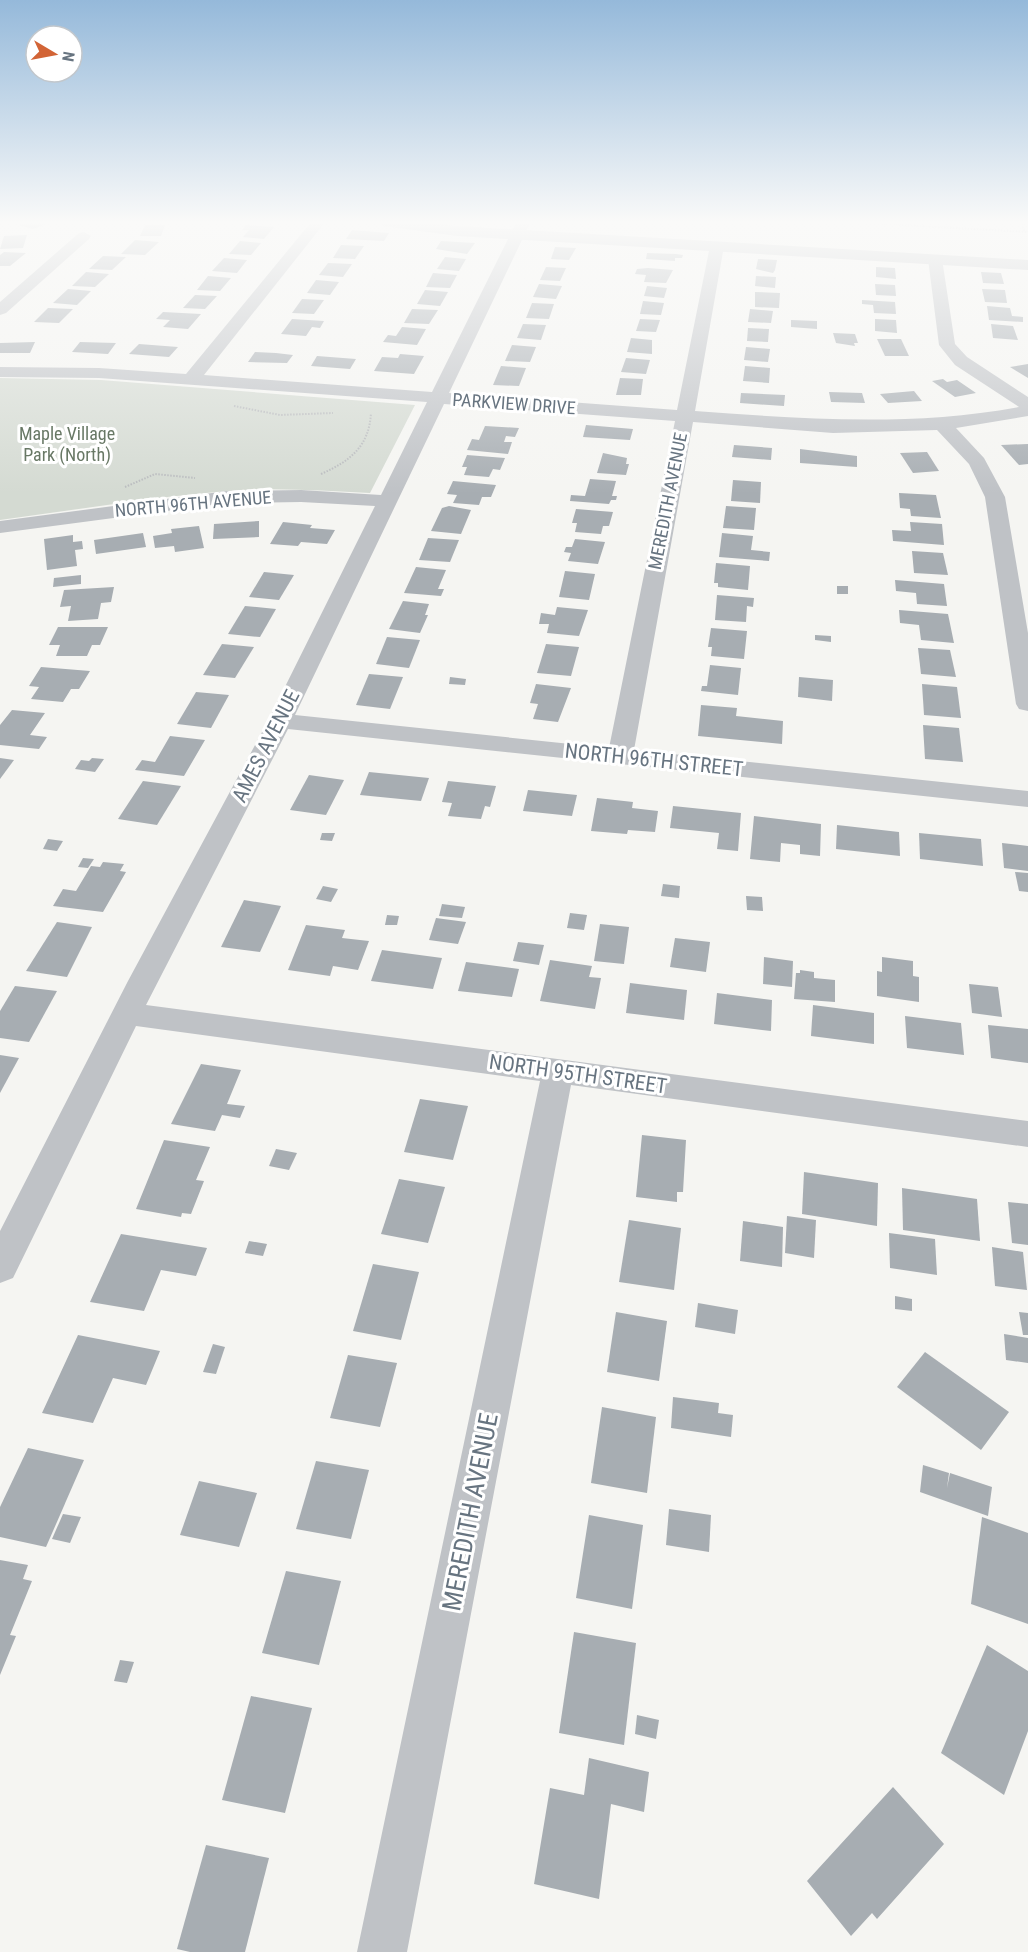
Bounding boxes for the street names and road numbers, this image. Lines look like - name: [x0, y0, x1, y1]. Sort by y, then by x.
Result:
- street label: PARKVIEW DRIVE: [452, 389, 576, 418]
- street label: MEREDITH AVENUE: [644, 431, 691, 571]
- street label: NORTH 96TH AVENUE: [114, 486, 272, 521]
- street label: AMES AVENUE: [227, 686, 305, 806]
- street label: NORTH 96TH STREET: [564, 739, 744, 781]
- street label: NORTH 95TH STREET: [488, 1050, 668, 1098]
- street label: MEREDITH AVENUE: [436, 1411, 504, 1613]

